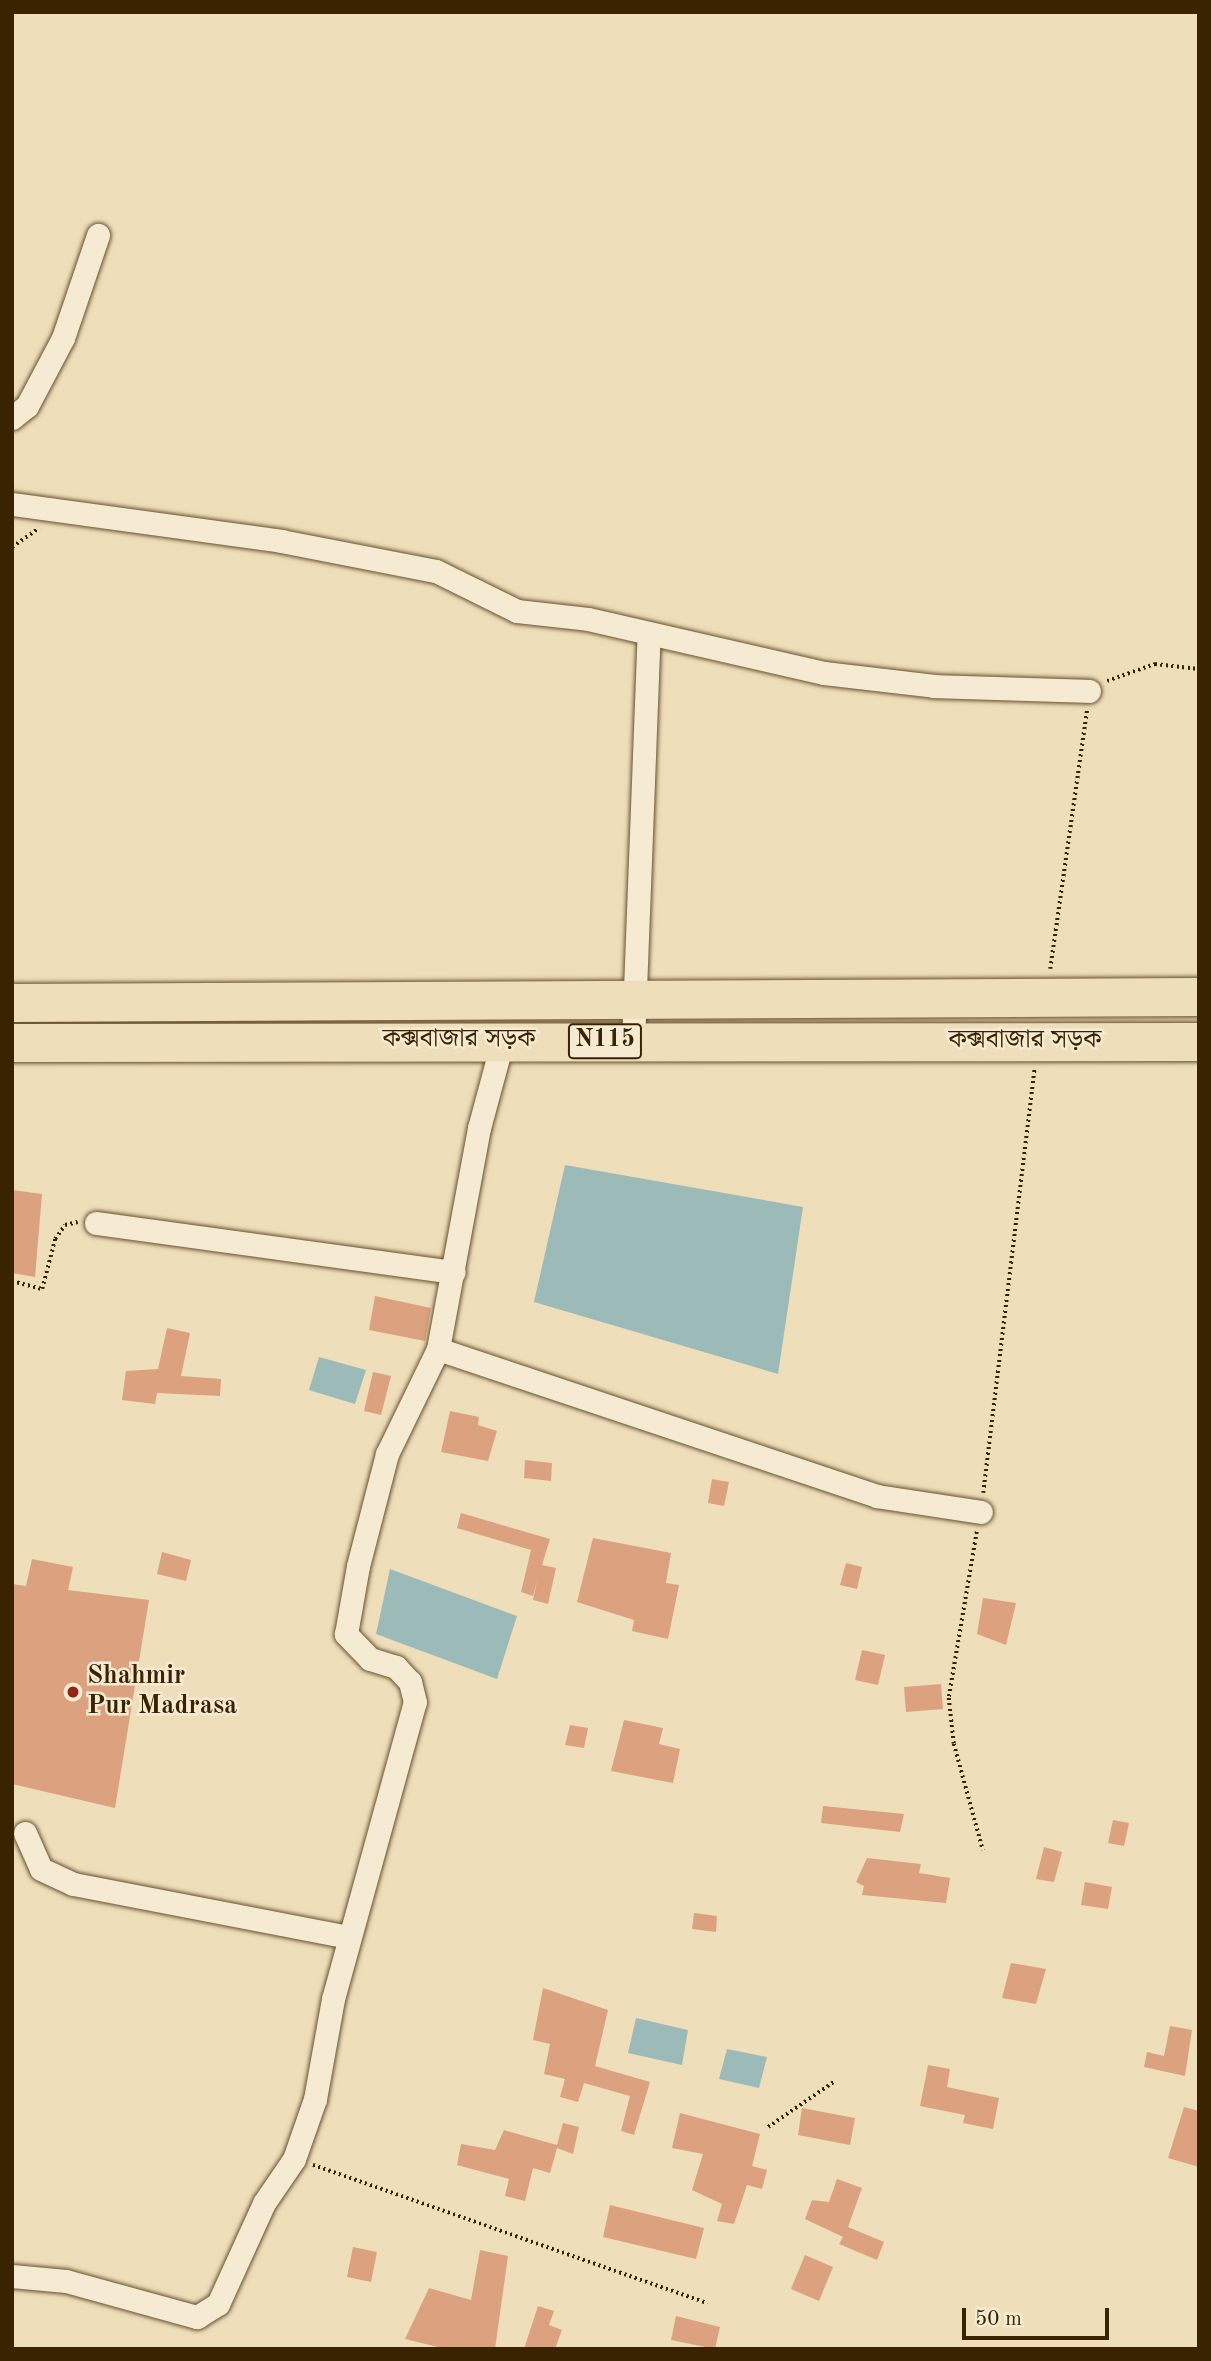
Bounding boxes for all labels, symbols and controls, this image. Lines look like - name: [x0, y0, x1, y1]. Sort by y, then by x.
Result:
- road number: N115: [566, 1021, 644, 1062]
- street label: কক্সবাজার সড়ক: [383, 1024, 535, 1056]
- street label: কক্সবাজার সড়ক: [949, 1025, 1101, 1057]
- place label: Shahmir Pur Madrasa: [87, 1661, 237, 1722]
- marker: Shahmir Pur Madrasa: [65, 1684, 81, 1700]
- scale bar: [966, 2294, 1113, 2338]
- text: 50 m: [975, 2309, 1022, 2330]

